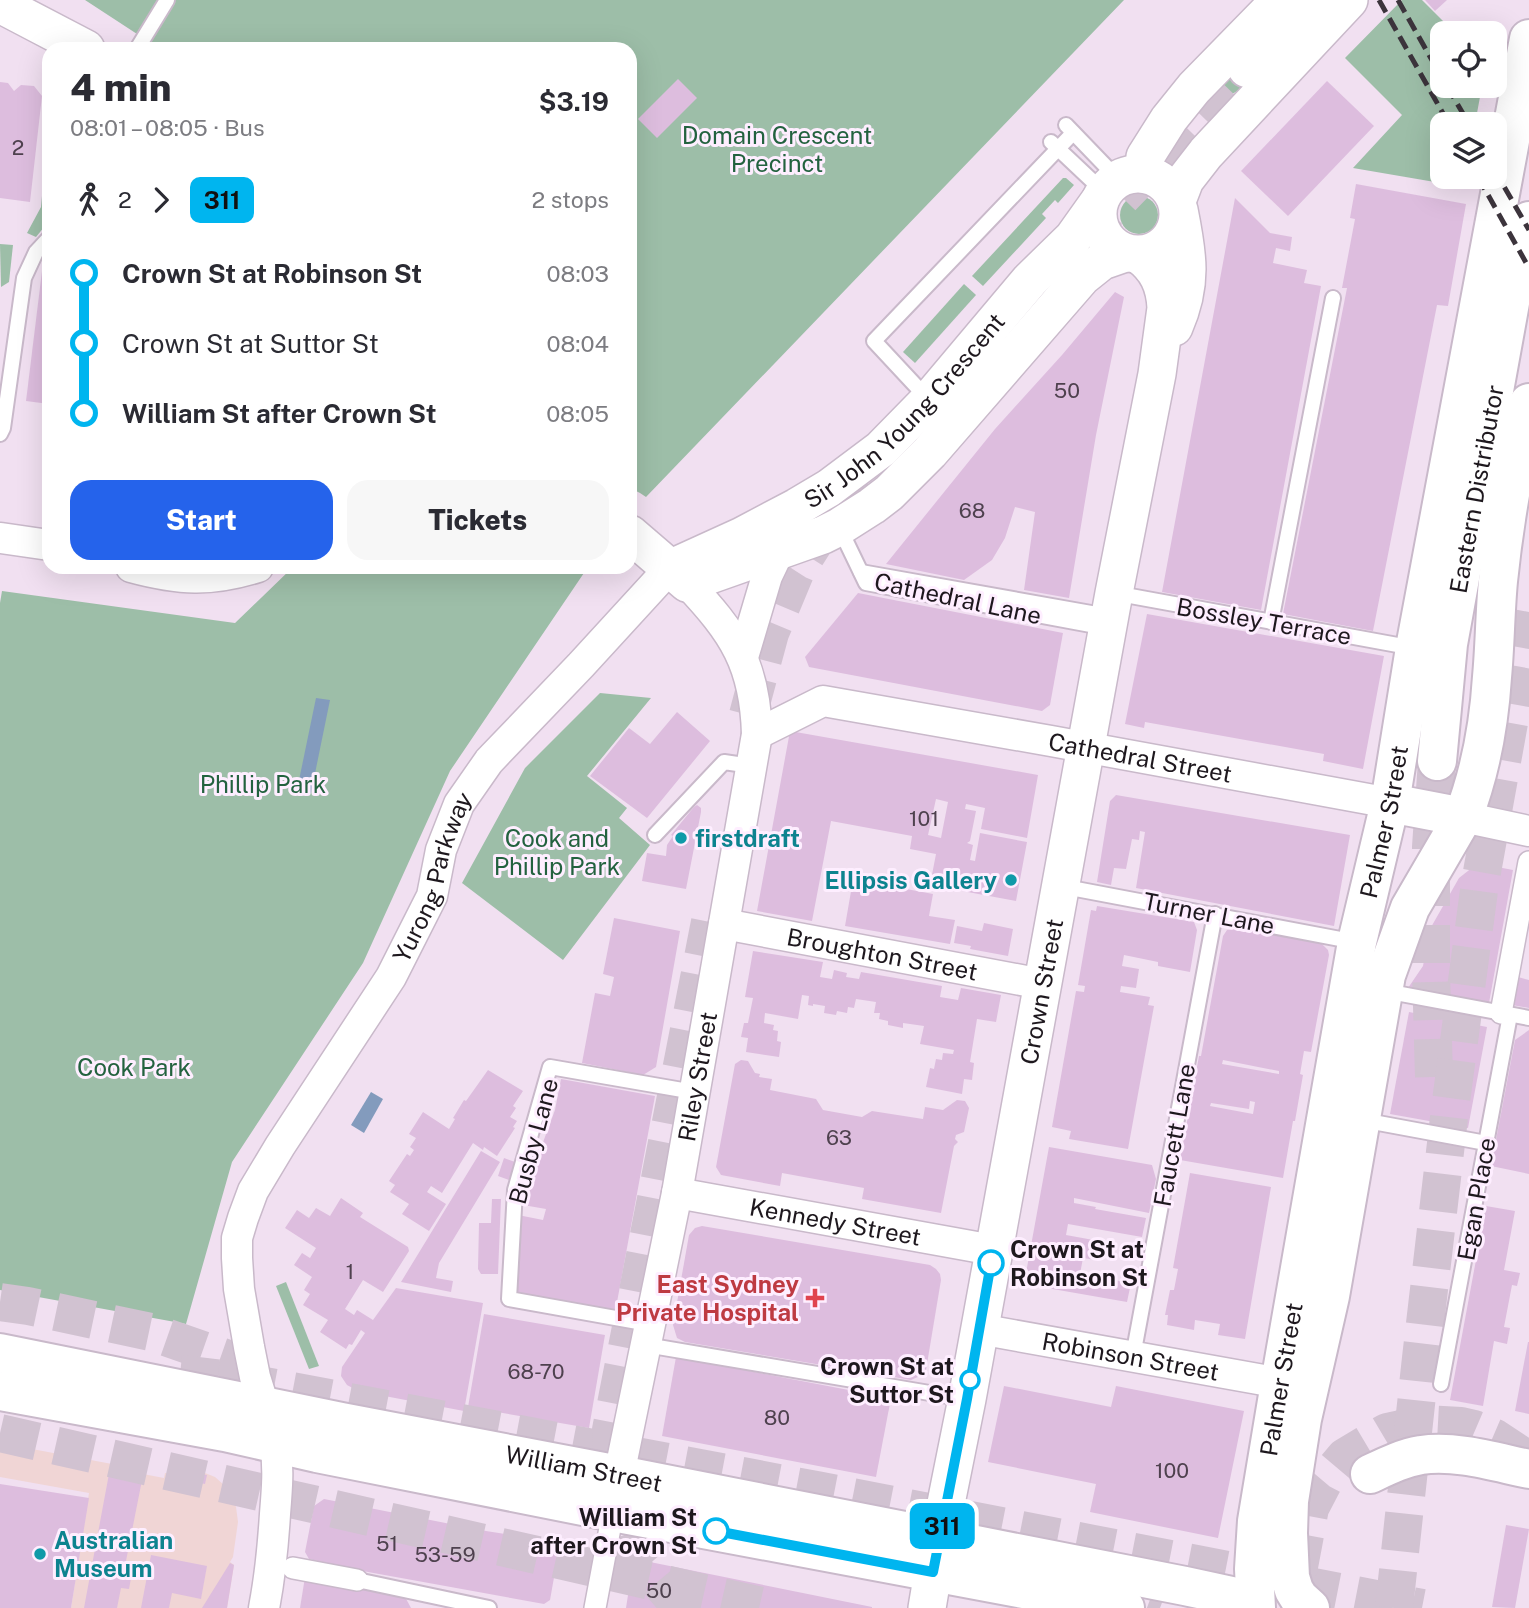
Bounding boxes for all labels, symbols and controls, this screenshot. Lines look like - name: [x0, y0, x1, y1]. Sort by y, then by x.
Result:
- map controls: [1430, 21, 1507, 189]
- button: locate: [1430, 21, 1507, 98]
- text: 4 min: [70, 65, 172, 110]
- text: $3.19: [539, 86, 609, 117]
- button: layers: [1430, 112, 1507, 189]
- text: 08:01 – 08:05 · Bus: [70, 114, 265, 141]
- park label: Domain Crescent Precinct: [682, 121, 872, 177]
- house number: 2: [12, 135, 24, 160]
- icon: walk: [70, 181, 108, 219]
- icon: forward: [142, 181, 180, 219]
- text: 2: [118, 186, 132, 213]
- text: 311: [204, 186, 240, 214]
- text: 2 stops: [531, 186, 609, 213]
- text: Crown St at Robinson St: [122, 258, 422, 289]
- text: 08:03: [547, 260, 609, 287]
- street label: Sir John Young Crescent: [799, 307, 1010, 514]
- text: Crown St at Suttor St: [122, 328, 379, 359]
- text: 08:04: [547, 330, 609, 357]
- house number: 50: [1054, 378, 1080, 403]
- street label: Eastern Distributor: [1444, 383, 1509, 595]
- text: William St after Crown St: [122, 398, 437, 429]
- text: 08:05: [546, 400, 609, 427]
- button: Start: [70, 480, 333, 560]
- button: Tickets: [347, 480, 609, 560]
- house number: 68: [959, 498, 985, 523]
- street label: Cathedral Lane: [872, 567, 1044, 629]
- street label: Bossley Terrace: [1174, 592, 1354, 650]
- street label: Cathedral Street: [1046, 727, 1234, 788]
- street label: Palmer Street: [1354, 743, 1413, 901]
- park label: Phillip Park: [200, 770, 326, 798]
- street label: Yurong Parkway: [387, 786, 477, 967]
- house number: 101: [909, 806, 939, 831]
- park label: Cook and Phillip Park: [494, 824, 620, 880]
- place label: firstdraft: [695, 824, 800, 852]
- marker: firstdraft: [673, 830, 689, 846]
- place label: Ellipsis Gallery: [825, 866, 997, 894]
- marker: Ellipsis Gallery: [1003, 872, 1019, 888]
- street label: Turner Lane: [1141, 887, 1277, 939]
- street label: Crown Street: [1014, 916, 1068, 1067]
- street label: Broughton Street: [785, 922, 980, 986]
- street label: Riley Street: [672, 1010, 722, 1144]
- park label: Cook Park: [77, 1053, 191, 1081]
- street label: Faucett Lane: [1148, 1061, 1200, 1209]
- street label: Busby Lane: [503, 1075, 563, 1207]
- house number: 63: [826, 1125, 852, 1150]
- street label: Egan Place: [1451, 1135, 1501, 1263]
- street label: Kennedy Street: [747, 1192, 923, 1251]
- place label: Crown St at Robinson St: [1010, 1235, 1148, 1291]
- marker: Crown St at Robinson St: [978, 1250, 1004, 1276]
- house number: 1: [346, 1259, 354, 1284]
- place label: East Sydney Private Hospital: [616, 1270, 799, 1326]
- marker: East Sydney Private Hospital: [805, 1288, 825, 1308]
- street label: Palmer Street: [1254, 1300, 1308, 1458]
- street label: Robinson Street: [1040, 1327, 1221, 1386]
- place label: Crown St at Suttor St: [820, 1352, 954, 1408]
- house number: 68-70: [507, 1359, 565, 1384]
- marker: Crown St at Suttor St: [960, 1370, 980, 1390]
- house number: 80: [764, 1405, 790, 1430]
- street label: William Street: [503, 1440, 665, 1497]
- house number: 100: [1155, 1458, 1189, 1483]
- place label: William St after Crown St: [530, 1503, 697, 1559]
- line badge: 311: [902, 1503, 982, 1549]
- text: 311: [924, 1512, 960, 1540]
- marker: William St after Crown St: [703, 1518, 729, 1544]
- place label: Australian Museum: [54, 1526, 173, 1582]
- house number: 51: [376, 1531, 398, 1556]
- house number: 53-59: [414, 1542, 476, 1567]
- marker: Australian Museum: [32, 1546, 48, 1562]
- house number: 50: [646, 1578, 672, 1603]

